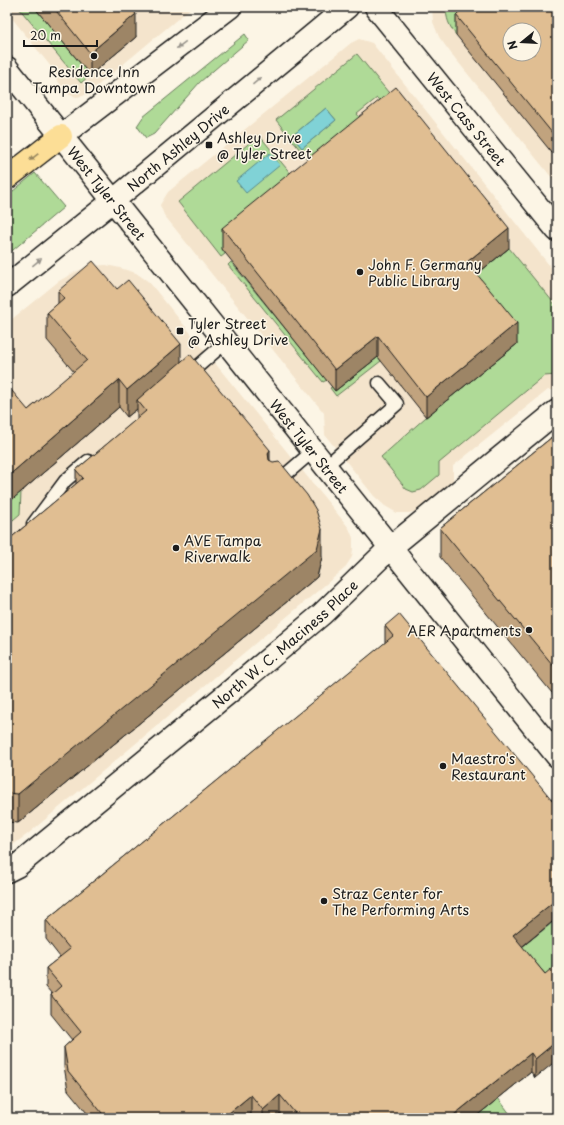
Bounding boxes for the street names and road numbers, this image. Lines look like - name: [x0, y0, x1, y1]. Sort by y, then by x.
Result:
- street label: West Cass Street: [422, 67, 511, 170]
- street label: North Ashley Drive: [122, 99, 233, 196]
- street label: West Tyler Street: [63, 141, 151, 245]
- street label: West Tyler Street: [265, 394, 354, 498]
- street label: North W. C. Maciness Place: [207, 575, 362, 713]

